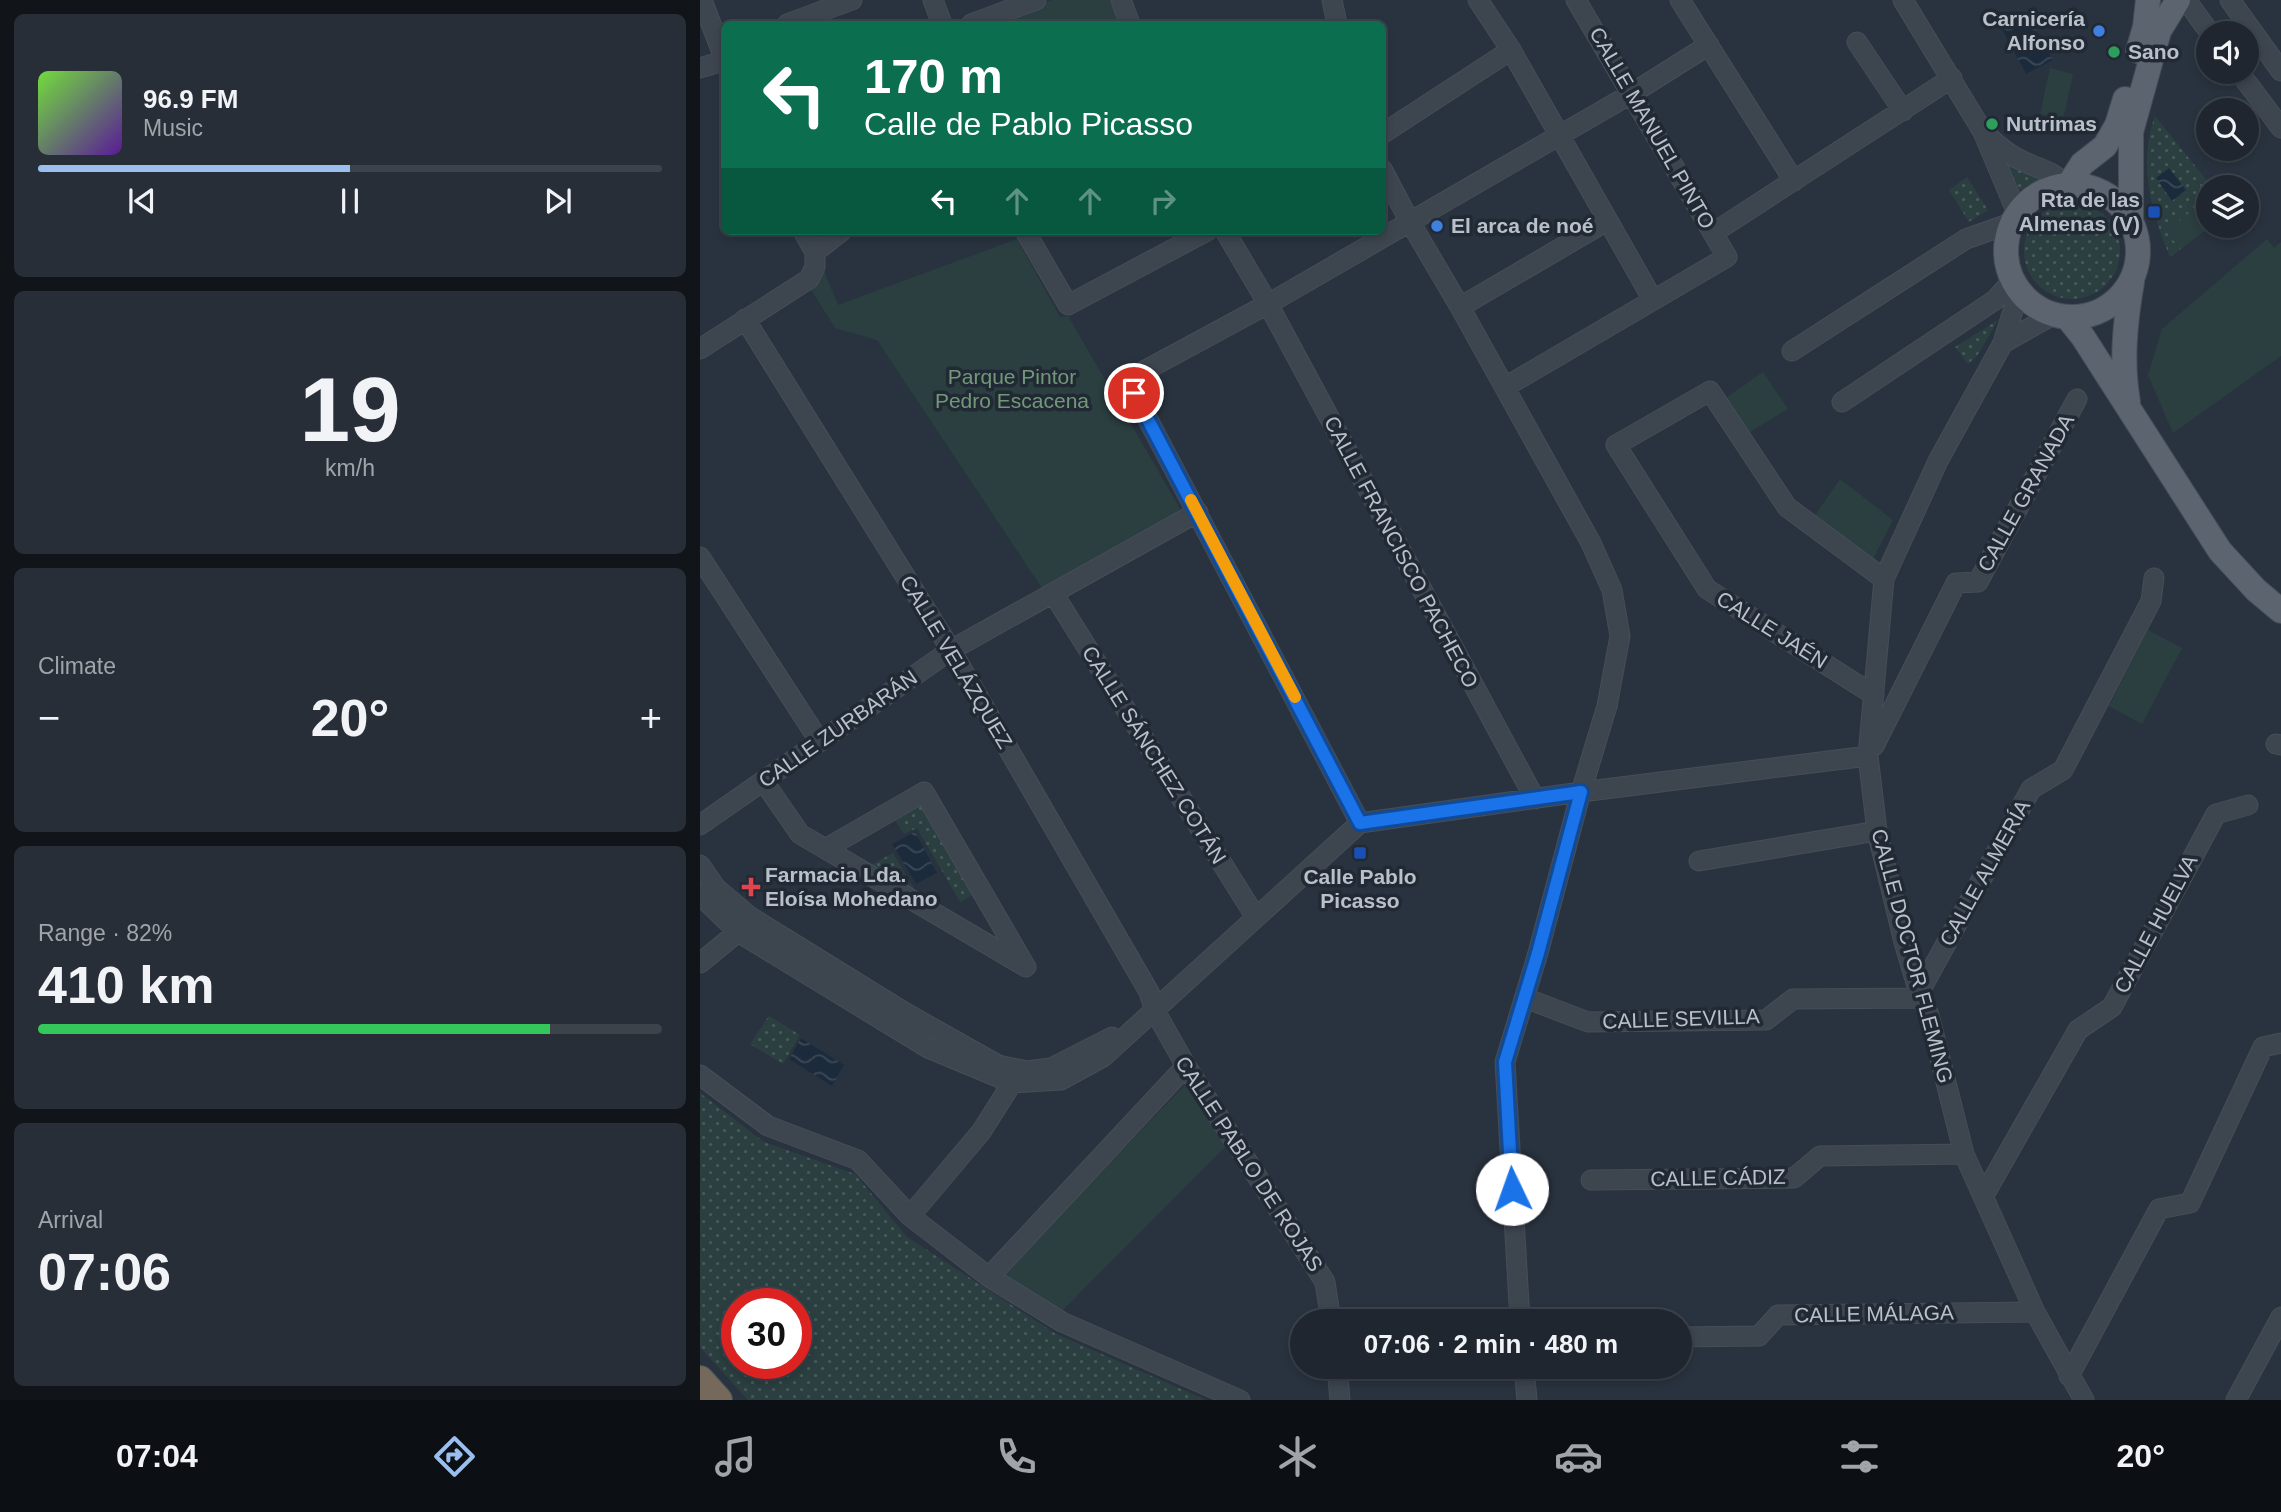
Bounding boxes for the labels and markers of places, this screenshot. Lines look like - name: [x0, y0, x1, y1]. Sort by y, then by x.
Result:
- place label: Carnicería Alfonso: [1982, 7, 2085, 54]
- marker: Carnicería Alfonso: [2091, 23, 2107, 39]
- place label: Sano: [2128, 40, 2179, 63]
- marker: Sano: [2106, 44, 2122, 60]
- place label: Nutrimas: [2006, 112, 2097, 135]
- marker: Nutrimas: [1984, 116, 2000, 132]
- place label: Rta de las Almenas (V): [2019, 188, 2140, 235]
- marker: Rta de las Almenas (V): [2146, 204, 2162, 220]
- place label: El arca de noé: [1451, 214, 1593, 237]
- marker: El arca de noé: [1429, 218, 1445, 234]
- pin: [1104, 363, 1164, 423]
- marker: Calle Pablo Picasso: [1352, 845, 1368, 861]
- place label: Farmacia Lda. Eloísa Mohedano: [765, 863, 938, 910]
- place label: Calle Pablo Picasso: [1303, 865, 1417, 912]
- marker: Farmacia Lda. Eloísa Mohedano: [743, 879, 759, 895]

